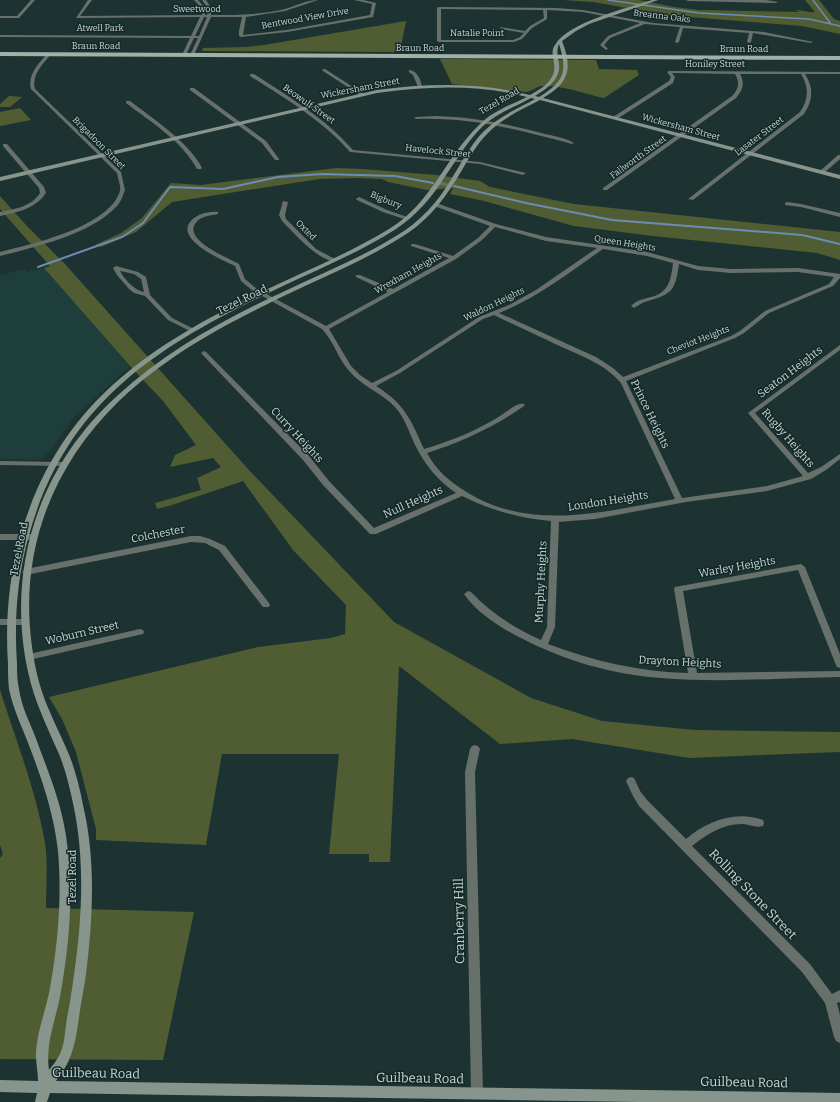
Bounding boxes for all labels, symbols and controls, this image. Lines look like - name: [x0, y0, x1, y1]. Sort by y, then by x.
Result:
- street label: Sweetwood: [173, 4, 222, 14]
- street label: Bentwood View Drive: [261, 5, 349, 31]
- street label: Breanna Oaks: [633, 8, 691, 24]
- street label: Atwell Park: [76, 23, 124, 33]
- street label: Natalie Point: [450, 28, 505, 38]
- street label: Braun Road: [72, 41, 121, 51]
- street label: Braun Road: [396, 43, 445, 53]
- street label: Braun Road: [720, 44, 769, 54]
- street label: Honiley Street: [685, 59, 746, 69]
- street label: Wickersham Street: [320, 75, 401, 101]
- street label: Beowulf Street: [281, 82, 338, 126]
- street label: Tezel Road: [477, 85, 521, 116]
- street label: Wickersham Street: [641, 112, 722, 142]
- street label: Lasater Street: [733, 114, 786, 158]
- street label: Brigadoon Street: [71, 115, 128, 172]
- street label: Fallworth Street: [608, 133, 669, 181]
- street label: Havelock Street: [405, 143, 472, 159]
- street label: Bigbury: [369, 189, 403, 211]
- street label: Oxted: [294, 218, 319, 243]
- street label: Queen Heights: [593, 233, 657, 253]
- street label: Wrexham Heights: [373, 250, 443, 296]
- street label: Tezel Road: [215, 282, 270, 318]
- street label: Waldon Heights: [462, 285, 526, 323]
- street label: Cheviot Heights: [665, 323, 731, 357]
- street label: Seaton Heights: [755, 343, 825, 401]
- street label: Prince Heights: [628, 377, 672, 451]
- street label: Curry Heights: [268, 405, 326, 465]
- street label: Rugby Heights: [759, 406, 817, 470]
- street label: Null Heights: [381, 483, 445, 521]
- street label: London Heights: [567, 488, 649, 514]
- street label: Tezel Road: [7, 521, 31, 577]
- street label: Colchester: [130, 522, 186, 546]
- street label: Murphy Heights: [532, 541, 550, 623]
- street label: Warley Heights: [698, 554, 776, 580]
- street label: Woburn Street: [44, 618, 120, 648]
- street label: Drayton Heights: [638, 653, 722, 671]
- street label: Rolling Stone Street: [706, 846, 800, 942]
- street label: Tezel Road: [66, 849, 79, 904]
- street label: Cranberry Hill: [451, 878, 467, 964]
- street label: Guilbeau Road: [52, 1065, 140, 1081]
- street label: Guilbeau Road: [376, 1070, 464, 1086]
- street label: Guilbeau Road: [700, 1074, 788, 1090]

